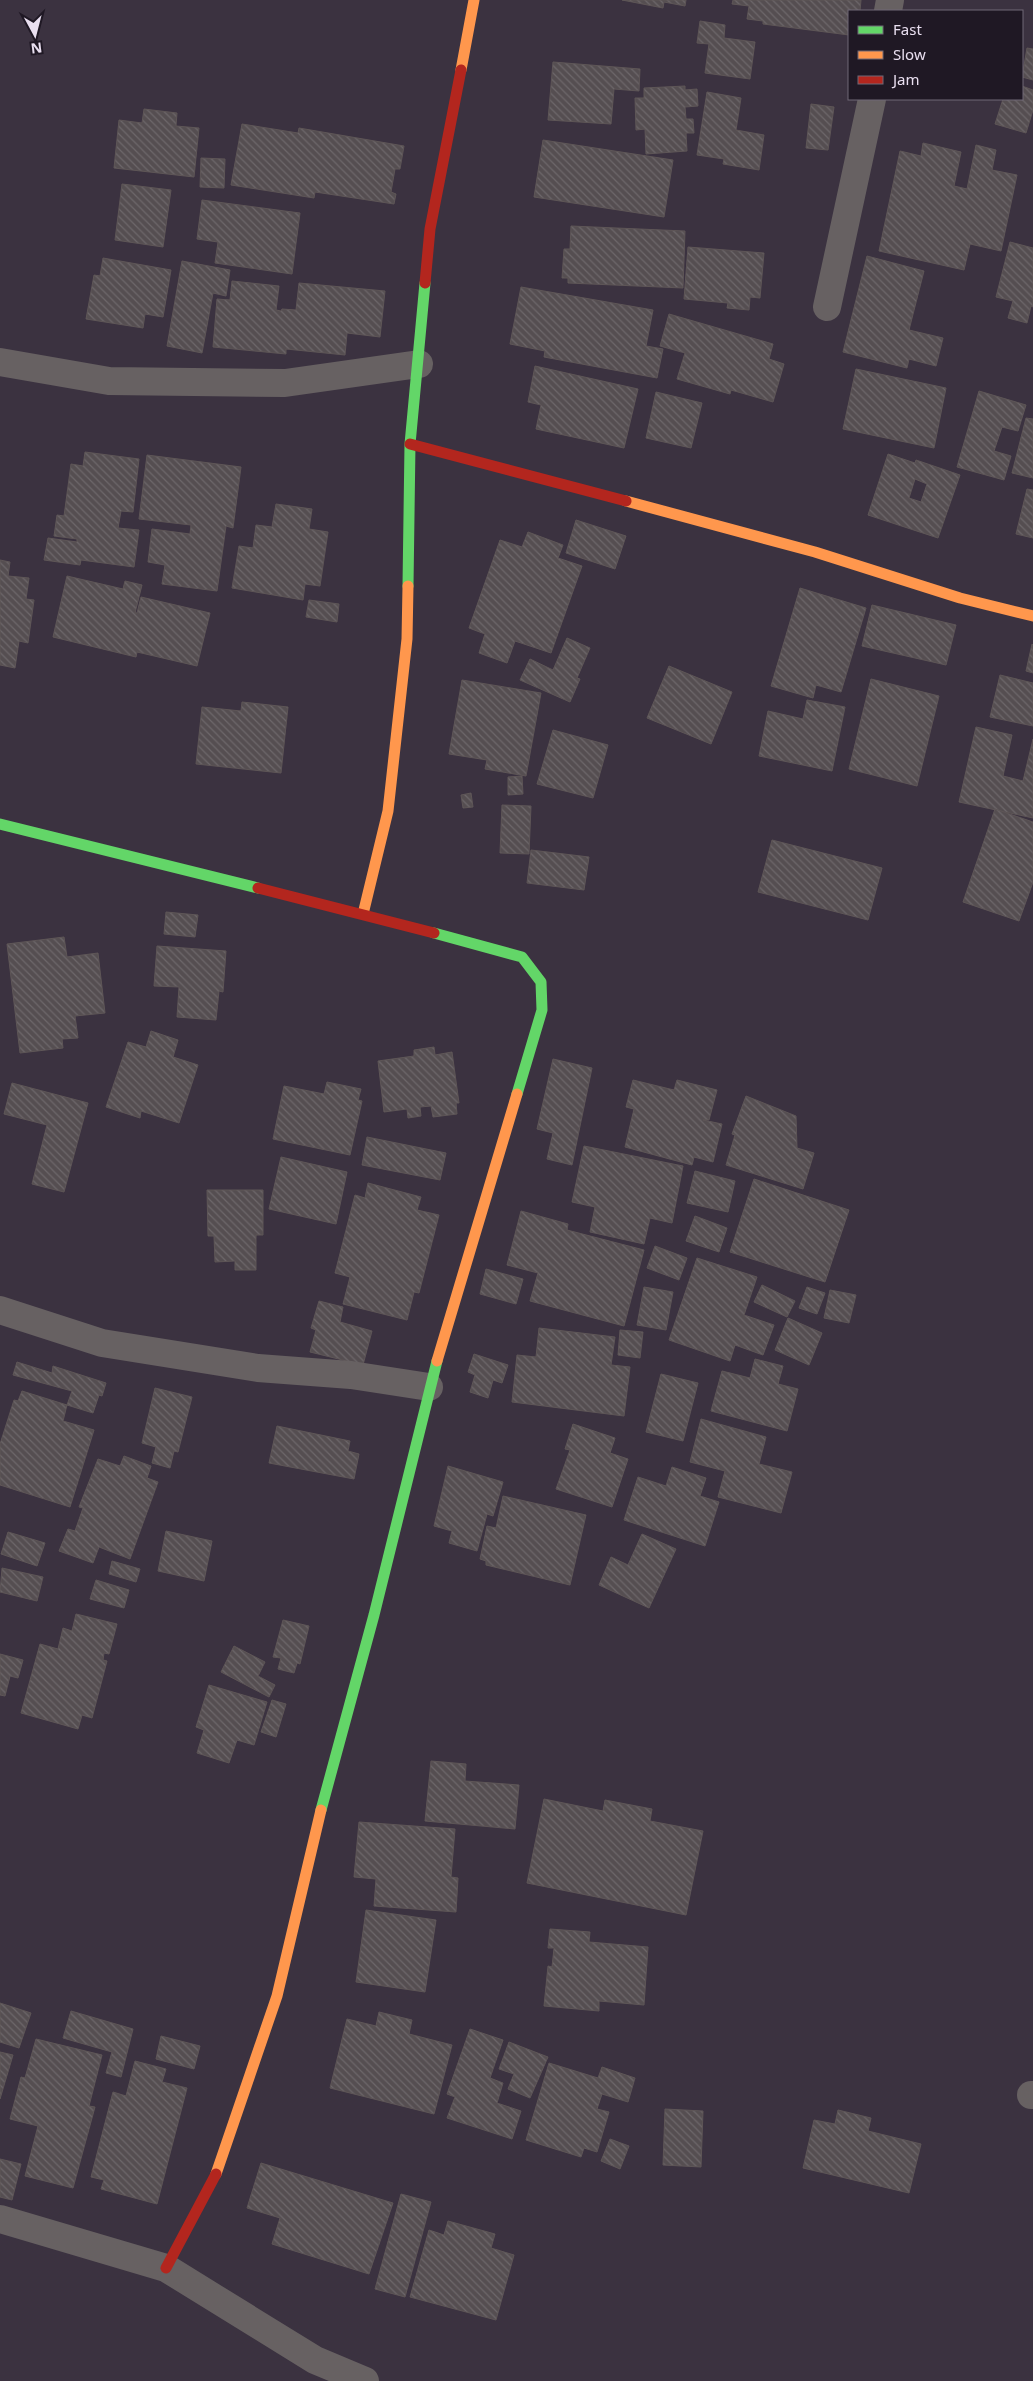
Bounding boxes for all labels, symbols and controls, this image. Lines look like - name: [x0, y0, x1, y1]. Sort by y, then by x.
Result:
- north arrow: [10, 10, 60, 60]
- legend: [848, 10, 1023, 100]
- text: Fast: [893, 19, 922, 39]
- text: N: [30, 38, 43, 59]
- text: Slow: [893, 44, 926, 64]
- text: Jam: [891, 69, 920, 89]

